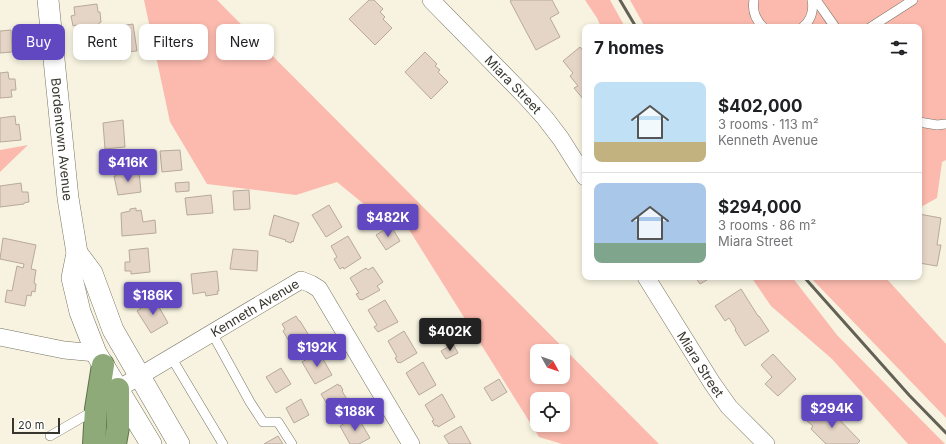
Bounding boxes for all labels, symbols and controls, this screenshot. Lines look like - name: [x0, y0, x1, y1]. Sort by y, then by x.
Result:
- chip: Buy: [12, 24, 65, 60]
- chip: Rent: [73, 24, 131, 60]
- chip: Filters: [139, 24, 208, 60]
- chip: New: [216, 24, 274, 60]
- icon: filters: [888, 37, 910, 59]
- text: 7 homes: [594, 38, 664, 58]
- street label: Miara Street: [482, 52, 545, 117]
- street label: Bordentown Avenue: [48, 77, 76, 202]
- text: $402,000: [718, 96, 802, 116]
- icon: home: [626, 98, 674, 146]
- text: 3 rooms · 113 m²: [718, 116, 819, 132]
- text: Kenneth Avenue: [718, 132, 818, 148]
- pin: $416K: [100, 149, 156, 183]
- text: $416K: [108, 154, 148, 170]
- text: $294,000: [718, 197, 801, 217]
- icon: home: [626, 199, 674, 247]
- pin: $482K: [360, 204, 416, 238]
- text: $482K: [366, 209, 410, 225]
- text: 3 rooms · 86 m²: [718, 217, 816, 233]
- text: Miara Street: [718, 233, 793, 249]
- street label: Kenneth Avenue: [207, 275, 302, 340]
- pin: $186K: [125, 282, 181, 316]
- text: $186K: [133, 287, 173, 303]
- pin: $402K: [422, 318, 478, 352]
- text: $402K: [428, 323, 472, 339]
- street label: Miara Street: [674, 328, 728, 400]
- pin: $192K: [289, 334, 345, 368]
- text: $192K: [297, 339, 337, 355]
- north arrow: [530, 344, 570, 384]
- map controls: [530, 344, 570, 432]
- button: locate: [530, 392, 570, 432]
- pin: $294K: [804, 395, 860, 429]
- pin: $188K: [327, 398, 383, 432]
- text: $294K: [810, 400, 854, 416]
- text: $188K: [335, 403, 375, 419]
- scale bar: [12, 416, 60, 435]
- text: 20 m: [18, 418, 44, 432]

